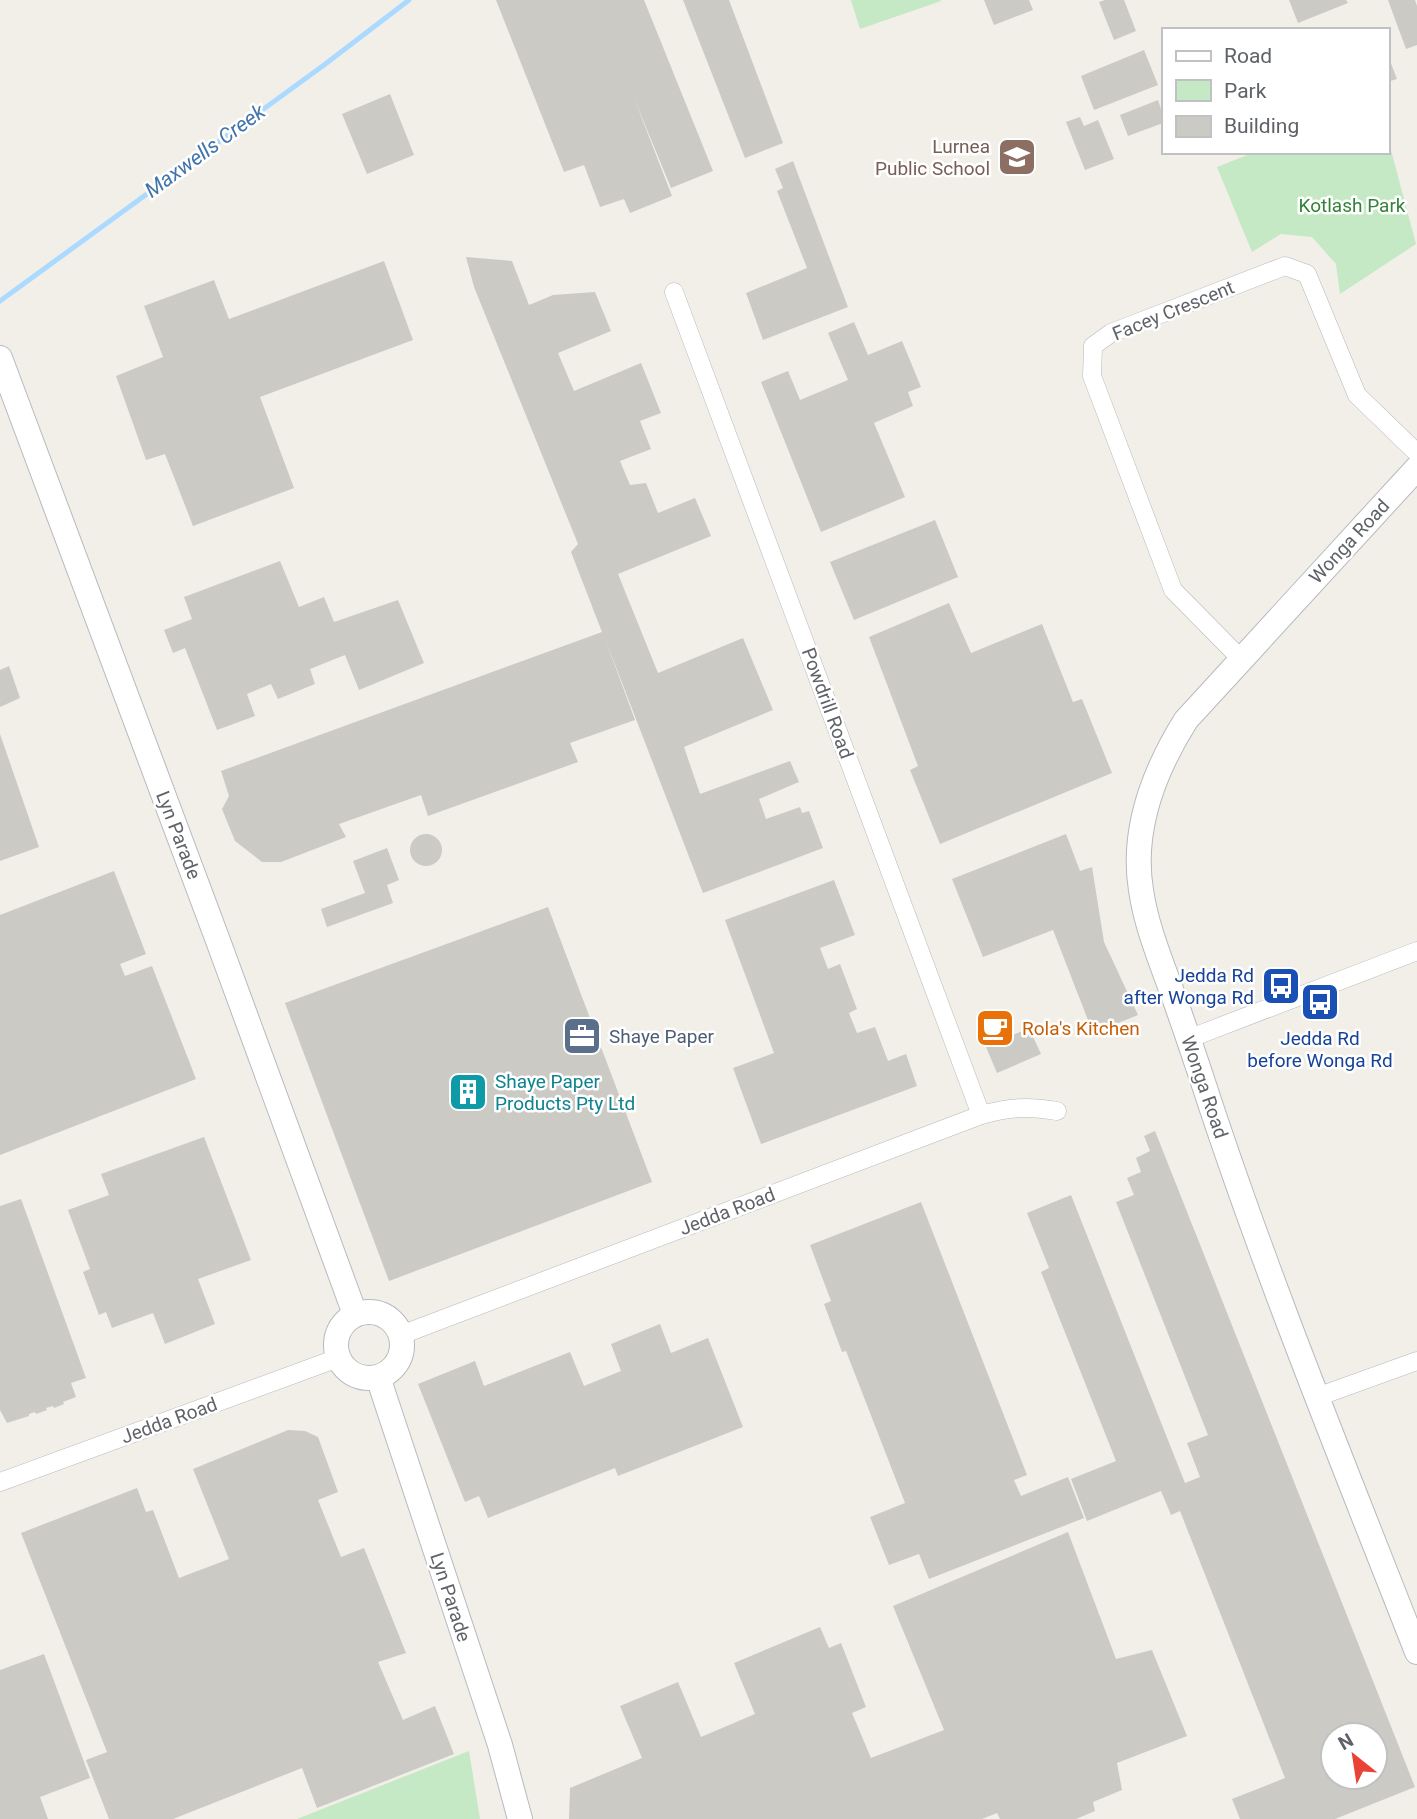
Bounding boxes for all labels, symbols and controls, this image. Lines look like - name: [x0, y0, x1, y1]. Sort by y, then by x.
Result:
- legend: [1162, 28, 1389, 154]
- text: Road: [1224, 44, 1272, 68]
- text: Park: [1224, 79, 1267, 103]
- water label: Maxwells Creek: [140, 99, 270, 203]
- text: Building: [1224, 114, 1299, 138]
- place label: Lurnea Public School: [875, 135, 990, 180]
- school or university icon: Lurnea Public School: [996, 136, 1038, 178]
- park label: Kotlash Park: [1299, 194, 1406, 217]
- street label: Facey Crescent: [1109, 276, 1237, 345]
- street label: Wonga Road: [1304, 494, 1394, 588]
- street label: Powdrill Road: [797, 645, 858, 762]
- street label: Lyn Parade: [151, 788, 206, 883]
- place label: Jedda Rd after Wonga Rd: [1124, 964, 1254, 1009]
- bus stop icon: Jedda Rd after Wonga Rd: [1260, 965, 1302, 1007]
- bus stop icon: Jedda Rd before Wonga Rd: [1299, 981, 1341, 1023]
- cafe icon: Rola's Kitchen: [974, 1007, 1016, 1049]
- office icon: Shaye Paper: [561, 1015, 603, 1057]
- place label: Rola's Kitchen: [1022, 1017, 1140, 1040]
- place label: Shaye Paper: [609, 1025, 715, 1048]
- place label: Jedda Rd before Wonga Rd: [1247, 1027, 1393, 1072]
- street label: Wonga Road: [1176, 1033, 1233, 1142]
- place label: Shaye Paper Products Pty Ltd: [495, 1070, 635, 1115]
- building icon: Shaye Paper Products Pty Ltd: [447, 1071, 489, 1113]
- street label: Jedda Road: [676, 1183, 778, 1240]
- street label: Jedda Road: [118, 1392, 220, 1448]
- street label: Lyn Parade: [425, 1550, 476, 1645]
- north arrow: [1319, 1721, 1389, 1791]
- text: N: [1334, 1728, 1357, 1755]

